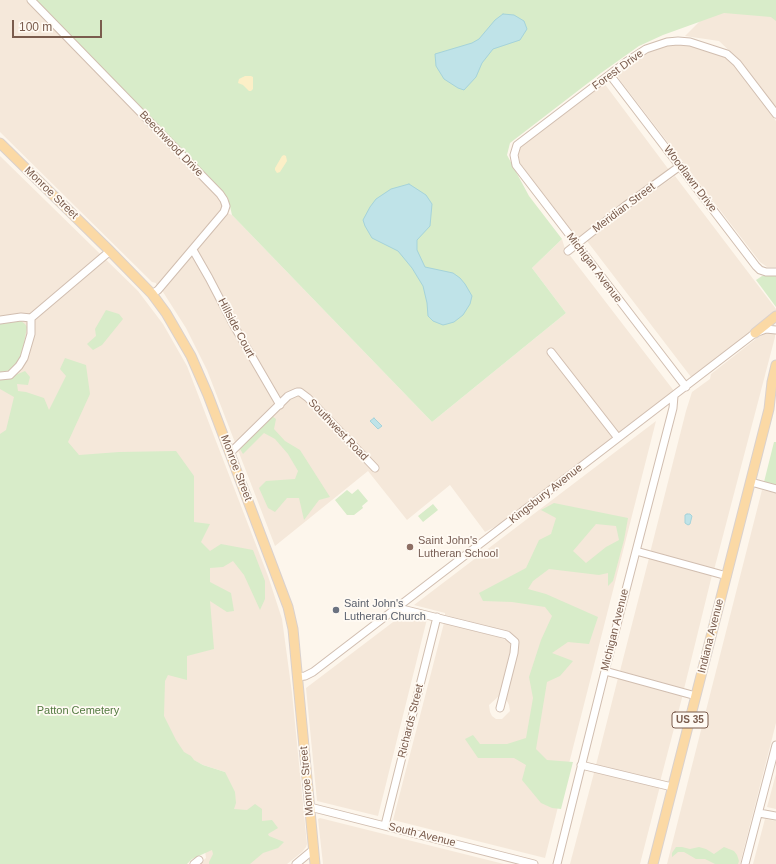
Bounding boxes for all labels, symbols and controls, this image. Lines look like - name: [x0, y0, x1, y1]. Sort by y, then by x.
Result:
- scale bar: [14, 12, 104, 38]
- text: 100 m: [19, 20, 52, 34]
- street label: Forest Drive: [590, 47, 646, 93]
- street label: Beechwood Drive: [136, 108, 206, 180]
- street label: Woodlawn Drive: [661, 143, 719, 215]
- street label: Monroe Street: [21, 164, 81, 222]
- street label: Meridian Street: [590, 180, 658, 236]
- street label: Michigan Avenue: [563, 230, 625, 306]
- street label: Hillside Court: [215, 296, 257, 360]
- street label: Southwest Road: [305, 396, 371, 464]
- street label: Monroe Street: [217, 433, 255, 503]
- street label: Kingsbury Avenue: [507, 461, 585, 527]
- place label: Saint John's Lutheran School: [418, 534, 498, 560]
- marker: Saint John's Lutheran School: [405, 542, 415, 552]
- street label: Michigan Avenue: [598, 588, 632, 672]
- place label: Saint John's Lutheran Church: [344, 597, 426, 623]
- street label: Indiana Avenue: [695, 597, 727, 675]
- marker: Saint John's Lutheran Church: [331, 605, 341, 615]
- street label: Richards Street: [395, 683, 427, 759]
- park label: Patton Cemetery: [37, 704, 119, 718]
- road number: US 35: [672, 712, 708, 728]
- street label: Monroe Street: [297, 746, 317, 816]
- street label: South Avenue: [387, 820, 457, 850]

